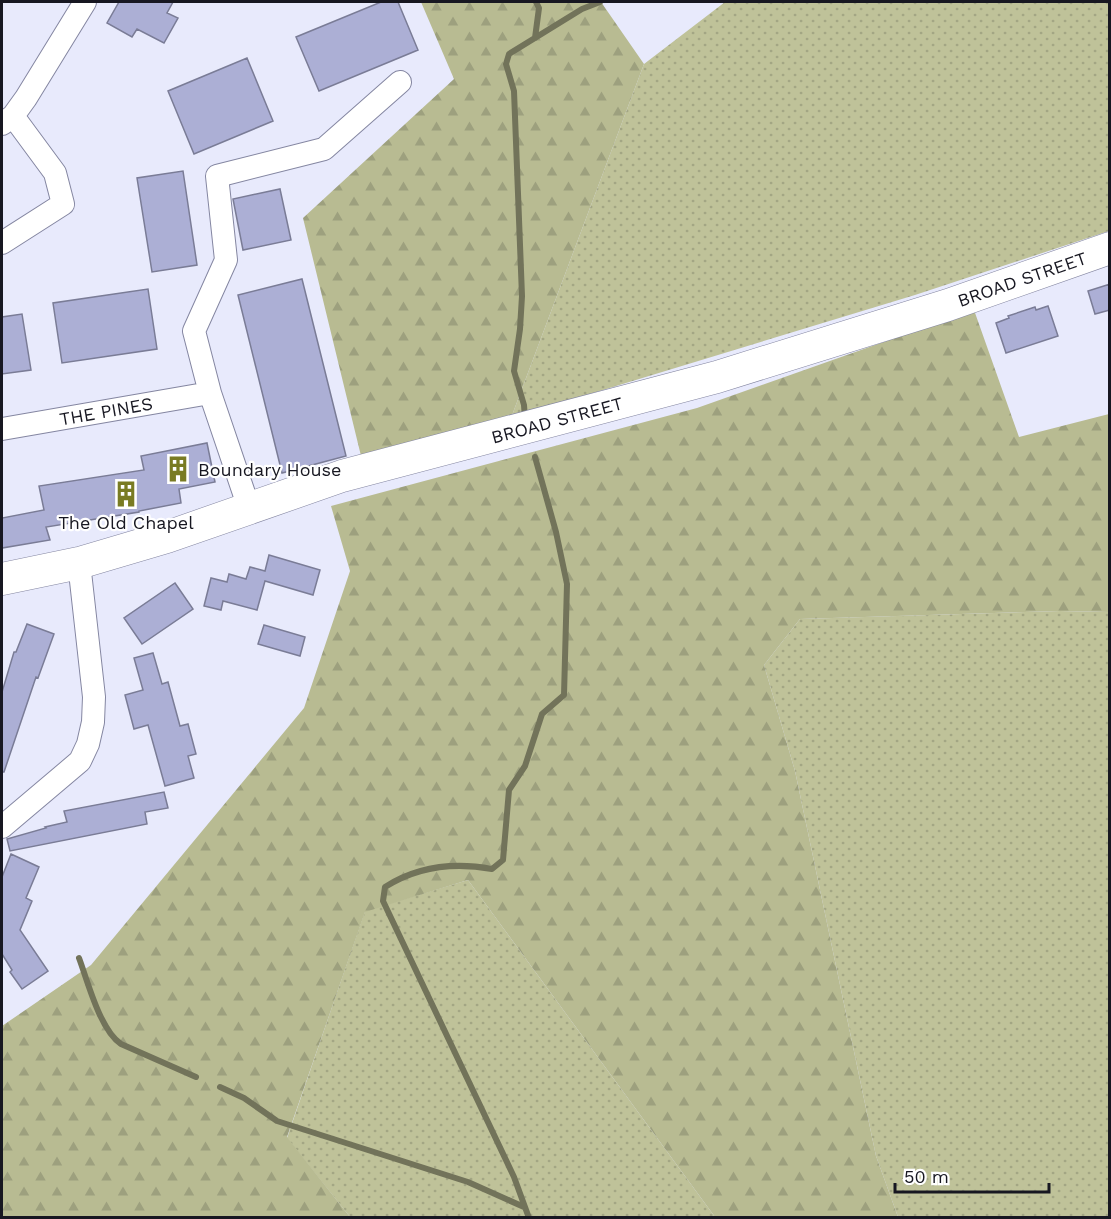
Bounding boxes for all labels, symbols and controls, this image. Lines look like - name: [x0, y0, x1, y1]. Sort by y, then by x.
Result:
- street label: BROAD STREET: [955, 247, 1090, 311]
- street label: THE PINES: [58, 392, 154, 430]
- street label: BROAD STREET: [489, 392, 625, 448]
- building icon: Boundary House: [163, 454, 193, 484]
- place label: Boundary House: [198, 459, 341, 480]
- building icon: The Old Chapel: [111, 479, 141, 509]
- place label: The Old Chapel: [58, 512, 194, 533]
- scale bar: [895, 1156, 1050, 1194]
- text: 50 m: [904, 1166, 949, 1187]

